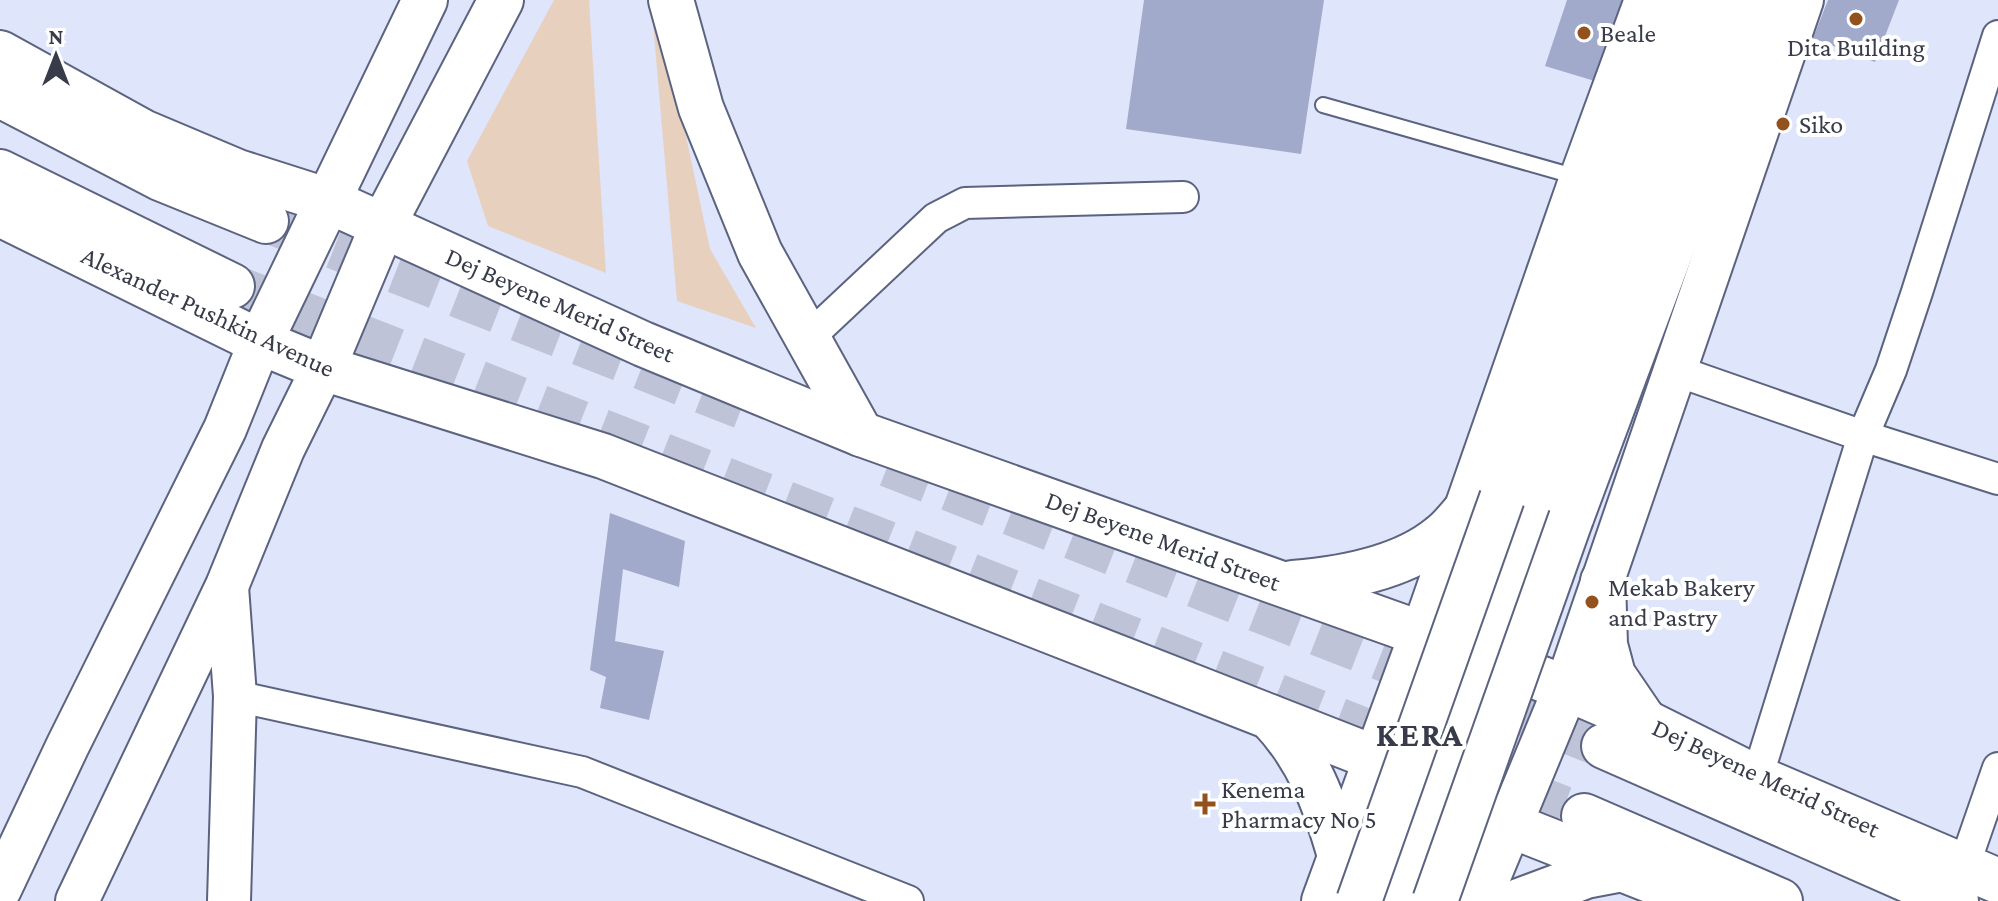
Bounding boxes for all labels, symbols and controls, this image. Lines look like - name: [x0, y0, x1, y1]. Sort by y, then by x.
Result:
- marker: Dita Building: [1847, 10, 1865, 28]
- north arrow: [16, 16, 96, 96]
- place label: Beale: [1600, 19, 1656, 48]
- text: N: [49, 24, 64, 49]
- marker: Beale: [1575, 24, 1593, 42]
- place label: Dita Building: [1787, 33, 1926, 62]
- place label: Siko: [1799, 110, 1843, 139]
- marker: Siko: [1774, 115, 1792, 133]
- street label: Alexander Pushkin Avenue: [77, 241, 339, 383]
- street label: Dej Beyene Merid Street: [441, 241, 679, 369]
- street label: Dej Beyene Merid Street: [1042, 485, 1285, 597]
- place label: Mekab Bakery and Pastry: [1608, 573, 1756, 632]
- marker: Mekab Bakery and Pastry: [1583, 593, 1601, 611]
- street label: Dej Beyene Merid Street: [1648, 713, 1885, 844]
- district label: KERA: [1376, 716, 1464, 753]
- place label: Kenema Pharmacy No 5: [1221, 775, 1377, 834]
- marker: Kenema Pharmacy No 5: [1196, 795, 1214, 813]

